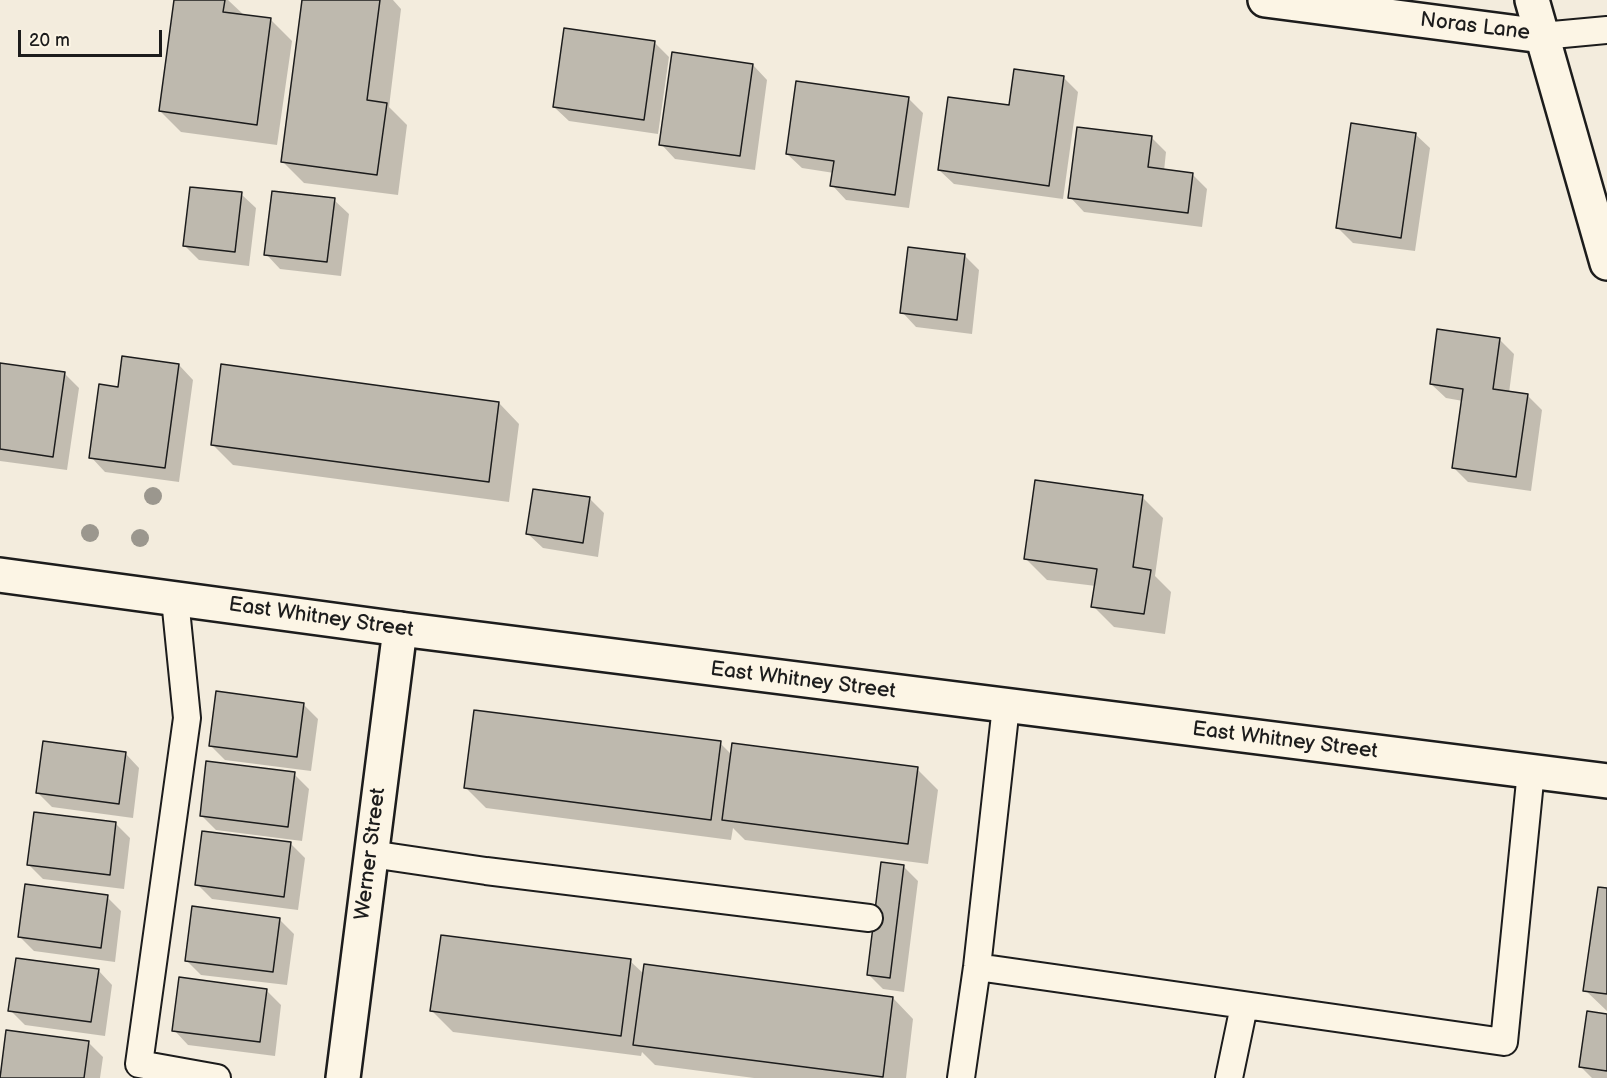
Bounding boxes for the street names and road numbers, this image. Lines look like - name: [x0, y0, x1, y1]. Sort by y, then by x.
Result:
- street label: Noras Lane: [1419, 8, 1531, 46]
- street label: East Whitney Street: [227, 593, 415, 643]
- street label: East Whitney Street: [709, 657, 897, 705]
- street label: East Whitney Street: [1191, 717, 1379, 765]
- street label: Werner Street: [350, 786, 392, 922]

